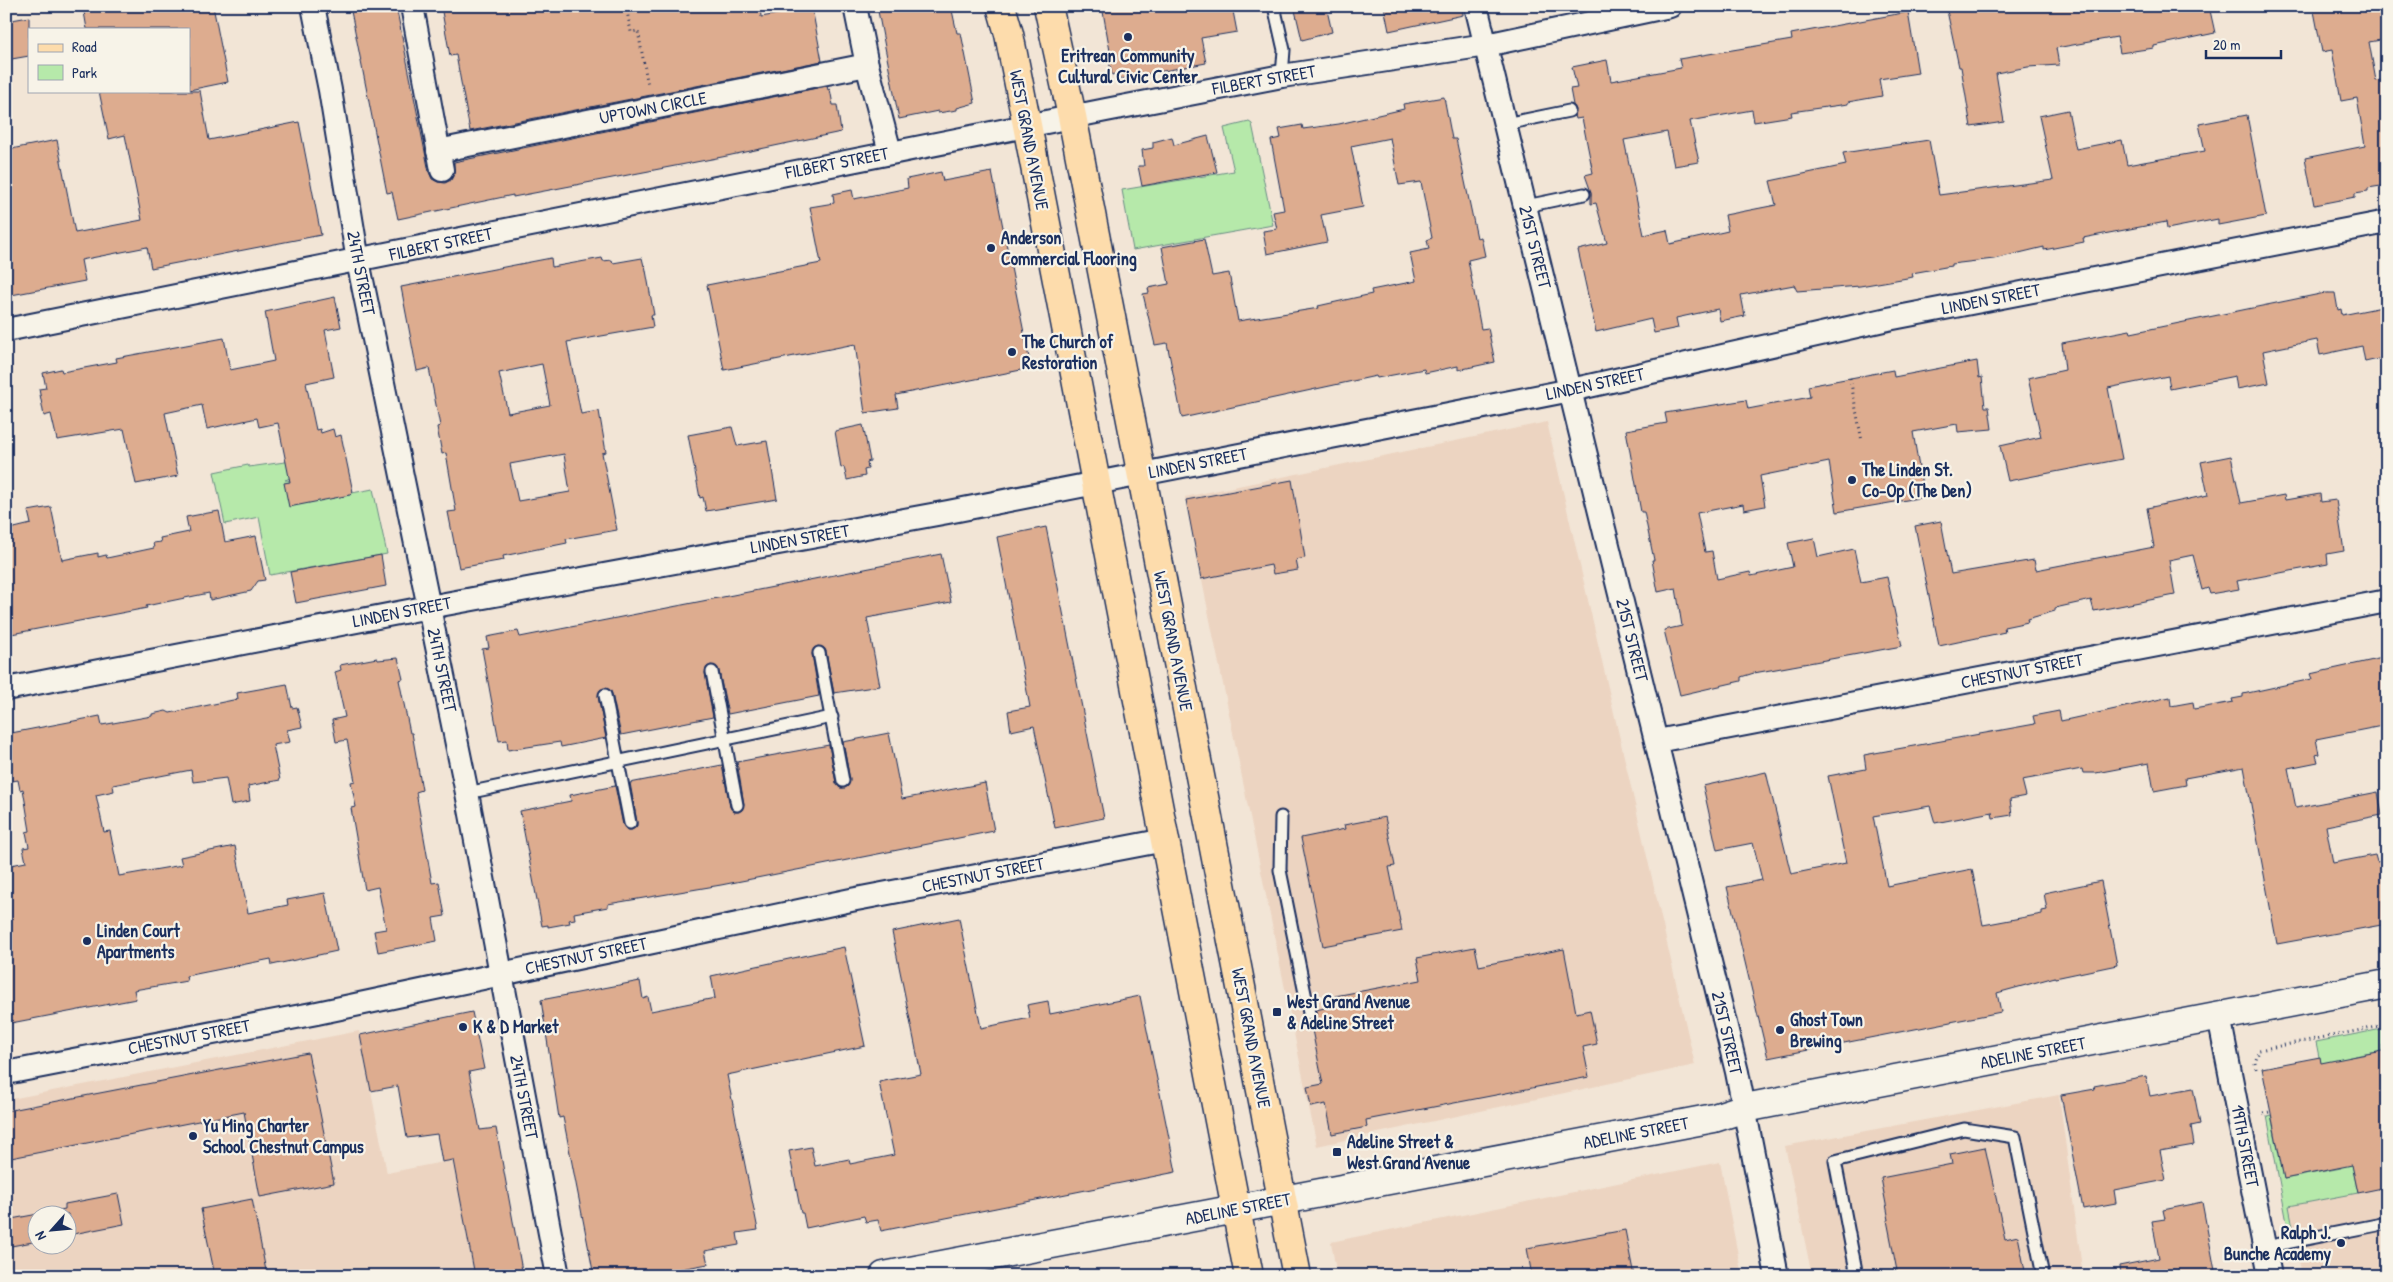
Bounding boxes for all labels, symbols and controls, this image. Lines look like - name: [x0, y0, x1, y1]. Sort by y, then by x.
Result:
- legend: [28, 28, 190, 92]
- scale bar: [2206, 28, 2280, 60]
- marker: Eritrean Community Cultural Civic Center: [1122, 31, 1134, 43]
- text: 20 m: [2213, 34, 2240, 55]
- text: Road: [72, 36, 97, 57]
- place label: Eritrean Community Cultural Civic Center: [1058, 43, 1198, 89]
- street label: FILBERT STREET: [1209, 58, 1318, 101]
- text: Park: [72, 62, 97, 83]
- street label: WEST GRAND AVENUE: [1004, 68, 1055, 212]
- street label: UPTOWN CIRCLE: [597, 85, 709, 130]
- street label: FILBERT STREET: [782, 140, 891, 185]
- street label: 21ST STREET: [1513, 203, 1558, 292]
- street label: FILBERT STREET: [386, 220, 495, 267]
- place label: Anderson Commercial Flooring: [1001, 225, 1137, 272]
- street label: 24TH STREET: [341, 229, 382, 318]
- marker: Anderson Commercial Flooring: [985, 242, 997, 254]
- street label: LINDEN STREET: [1939, 277, 2043, 320]
- place label: The Church of Restoration: [1021, 329, 1114, 375]
- marker: The Church of Restoration: [1006, 346, 1018, 358]
- street label: LINDEN STREET: [1543, 361, 1647, 406]
- street label: LINDEN STREET: [1146, 441, 1250, 484]
- place label: The Linden St. Co-Op (The Den): [1861, 457, 1972, 504]
- marker: The Linden St. Co-Op (The Den): [1846, 474, 1858, 486]
- street label: LINDEN STREET: [749, 517, 852, 559]
- street label: WEST GRAND AVENUE: [1148, 569, 1199, 713]
- street label: LINDEN STREET: [350, 590, 454, 633]
- street label: 21ST STREET: [1610, 596, 1655, 685]
- street label: 24TH STREET: [421, 626, 464, 715]
- street label: CHESTNUT STREET: [1959, 646, 2086, 695]
- street label: CHESTNUT STREET: [920, 850, 1047, 899]
- place label: Linden Court Apartments: [97, 918, 181, 965]
- street label: CHESTNUT STREET: [523, 930, 650, 981]
- marker: Linden Court Apartments: [81, 935, 93, 947]
- street label: WEST GRAND AVENUE: [1226, 966, 1277, 1110]
- place label: West Grand Avenue & Adeline Street: [1287, 989, 1411, 1035]
- street label: 21ST STREET: [1706, 989, 1749, 1078]
- marker: West Grand Avenue & Adeline Street: [1271, 1006, 1283, 1018]
- place label: Ghost Town Brewing: [1790, 1007, 1863, 1054]
- street label: CHESTNUT STREET: [126, 1012, 253, 1061]
- place label: K & D Market: [473, 1014, 559, 1039]
- marker: K & D Market: [457, 1021, 469, 1033]
- marker: Ghost Town Brewing: [1774, 1024, 1786, 1036]
- street label: ADELINE STREET: [1978, 1030, 2088, 1075]
- street label: 24TH STREET: [504, 1053, 545, 1142]
- street label: 19TH STREET: [2225, 1103, 2266, 1190]
- street label: ADELINE STREET: [1581, 1110, 1691, 1155]
- place label: Yu Ming Charter School Chestnut Campus: [203, 1113, 364, 1160]
- place label: Adeline Street & West Grand Avenue: [1347, 1129, 1471, 1175]
- marker: Yu Ming Charter School Chestnut Campus: [187, 1130, 199, 1142]
- marker: Adeline Street & West Grand Avenue: [1331, 1146, 1343, 1158]
- street label: ADELINE STREET: [1183, 1186, 1293, 1231]
- north arrow: [28, 1204, 78, 1254]
- place label: Ralph J. Bunche Academy: [2224, 1220, 2331, 1267]
- text: N: [30, 1228, 50, 1244]
- marker: Ralph J. Bunche Academy: [2335, 1237, 2347, 1249]

